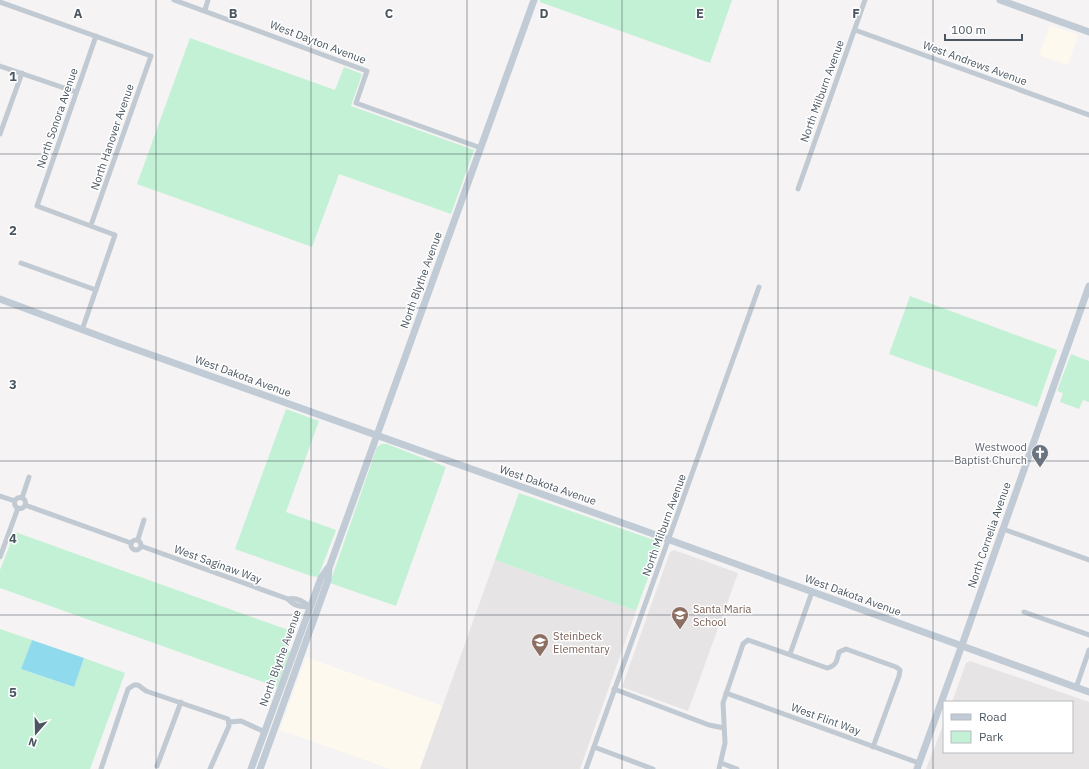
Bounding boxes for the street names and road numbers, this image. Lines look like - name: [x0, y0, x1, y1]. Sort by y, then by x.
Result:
- street label: West Dayton Avenue: [268, 17, 368, 67]
- street label: North Milburn Avenue: [797, 38, 847, 144]
- street label: West Andrews Avenue: [921, 38, 1029, 88]
- street label: North Sonora Avenue: [33, 66, 81, 170]
- street label: North Hanover Avenue: [87, 82, 137, 192]
- street label: North Blythe Avenue: [397, 230, 445, 330]
- street label: West Dakota Avenue: [193, 352, 293, 400]
- street label: West Dakota Avenue: [498, 462, 598, 508]
- street label: North Milburn Avenue: [639, 472, 689, 578]
- street label: North Cornelia Avenue: [964, 480, 1014, 590]
- street label: West Saginaw Way: [172, 542, 264, 587]
- street label: West Dakota Avenue: [803, 571, 903, 619]
- street label: North Blythe Avenue: [256, 608, 304, 708]
- street label: West Flint Way: [789, 700, 863, 738]

